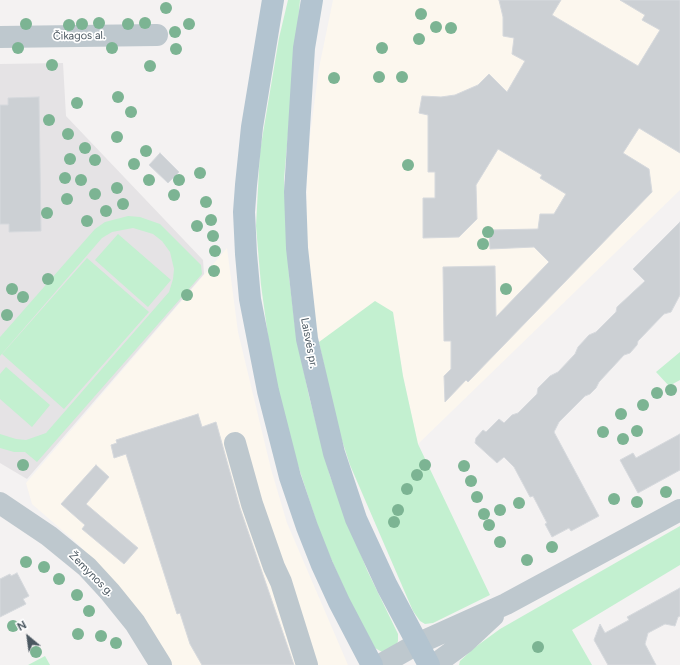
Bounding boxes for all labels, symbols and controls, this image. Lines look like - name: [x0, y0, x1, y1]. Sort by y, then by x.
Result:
- street label: Čikagos al.: [53, 29, 105, 43]
- street label: Laisvės pr.: [298, 317, 320, 369]
- street label: Žemynos g.: [66, 549, 116, 599]
- north arrow: [8, 617, 48, 657]
- text: N: [15, 618, 29, 634]

